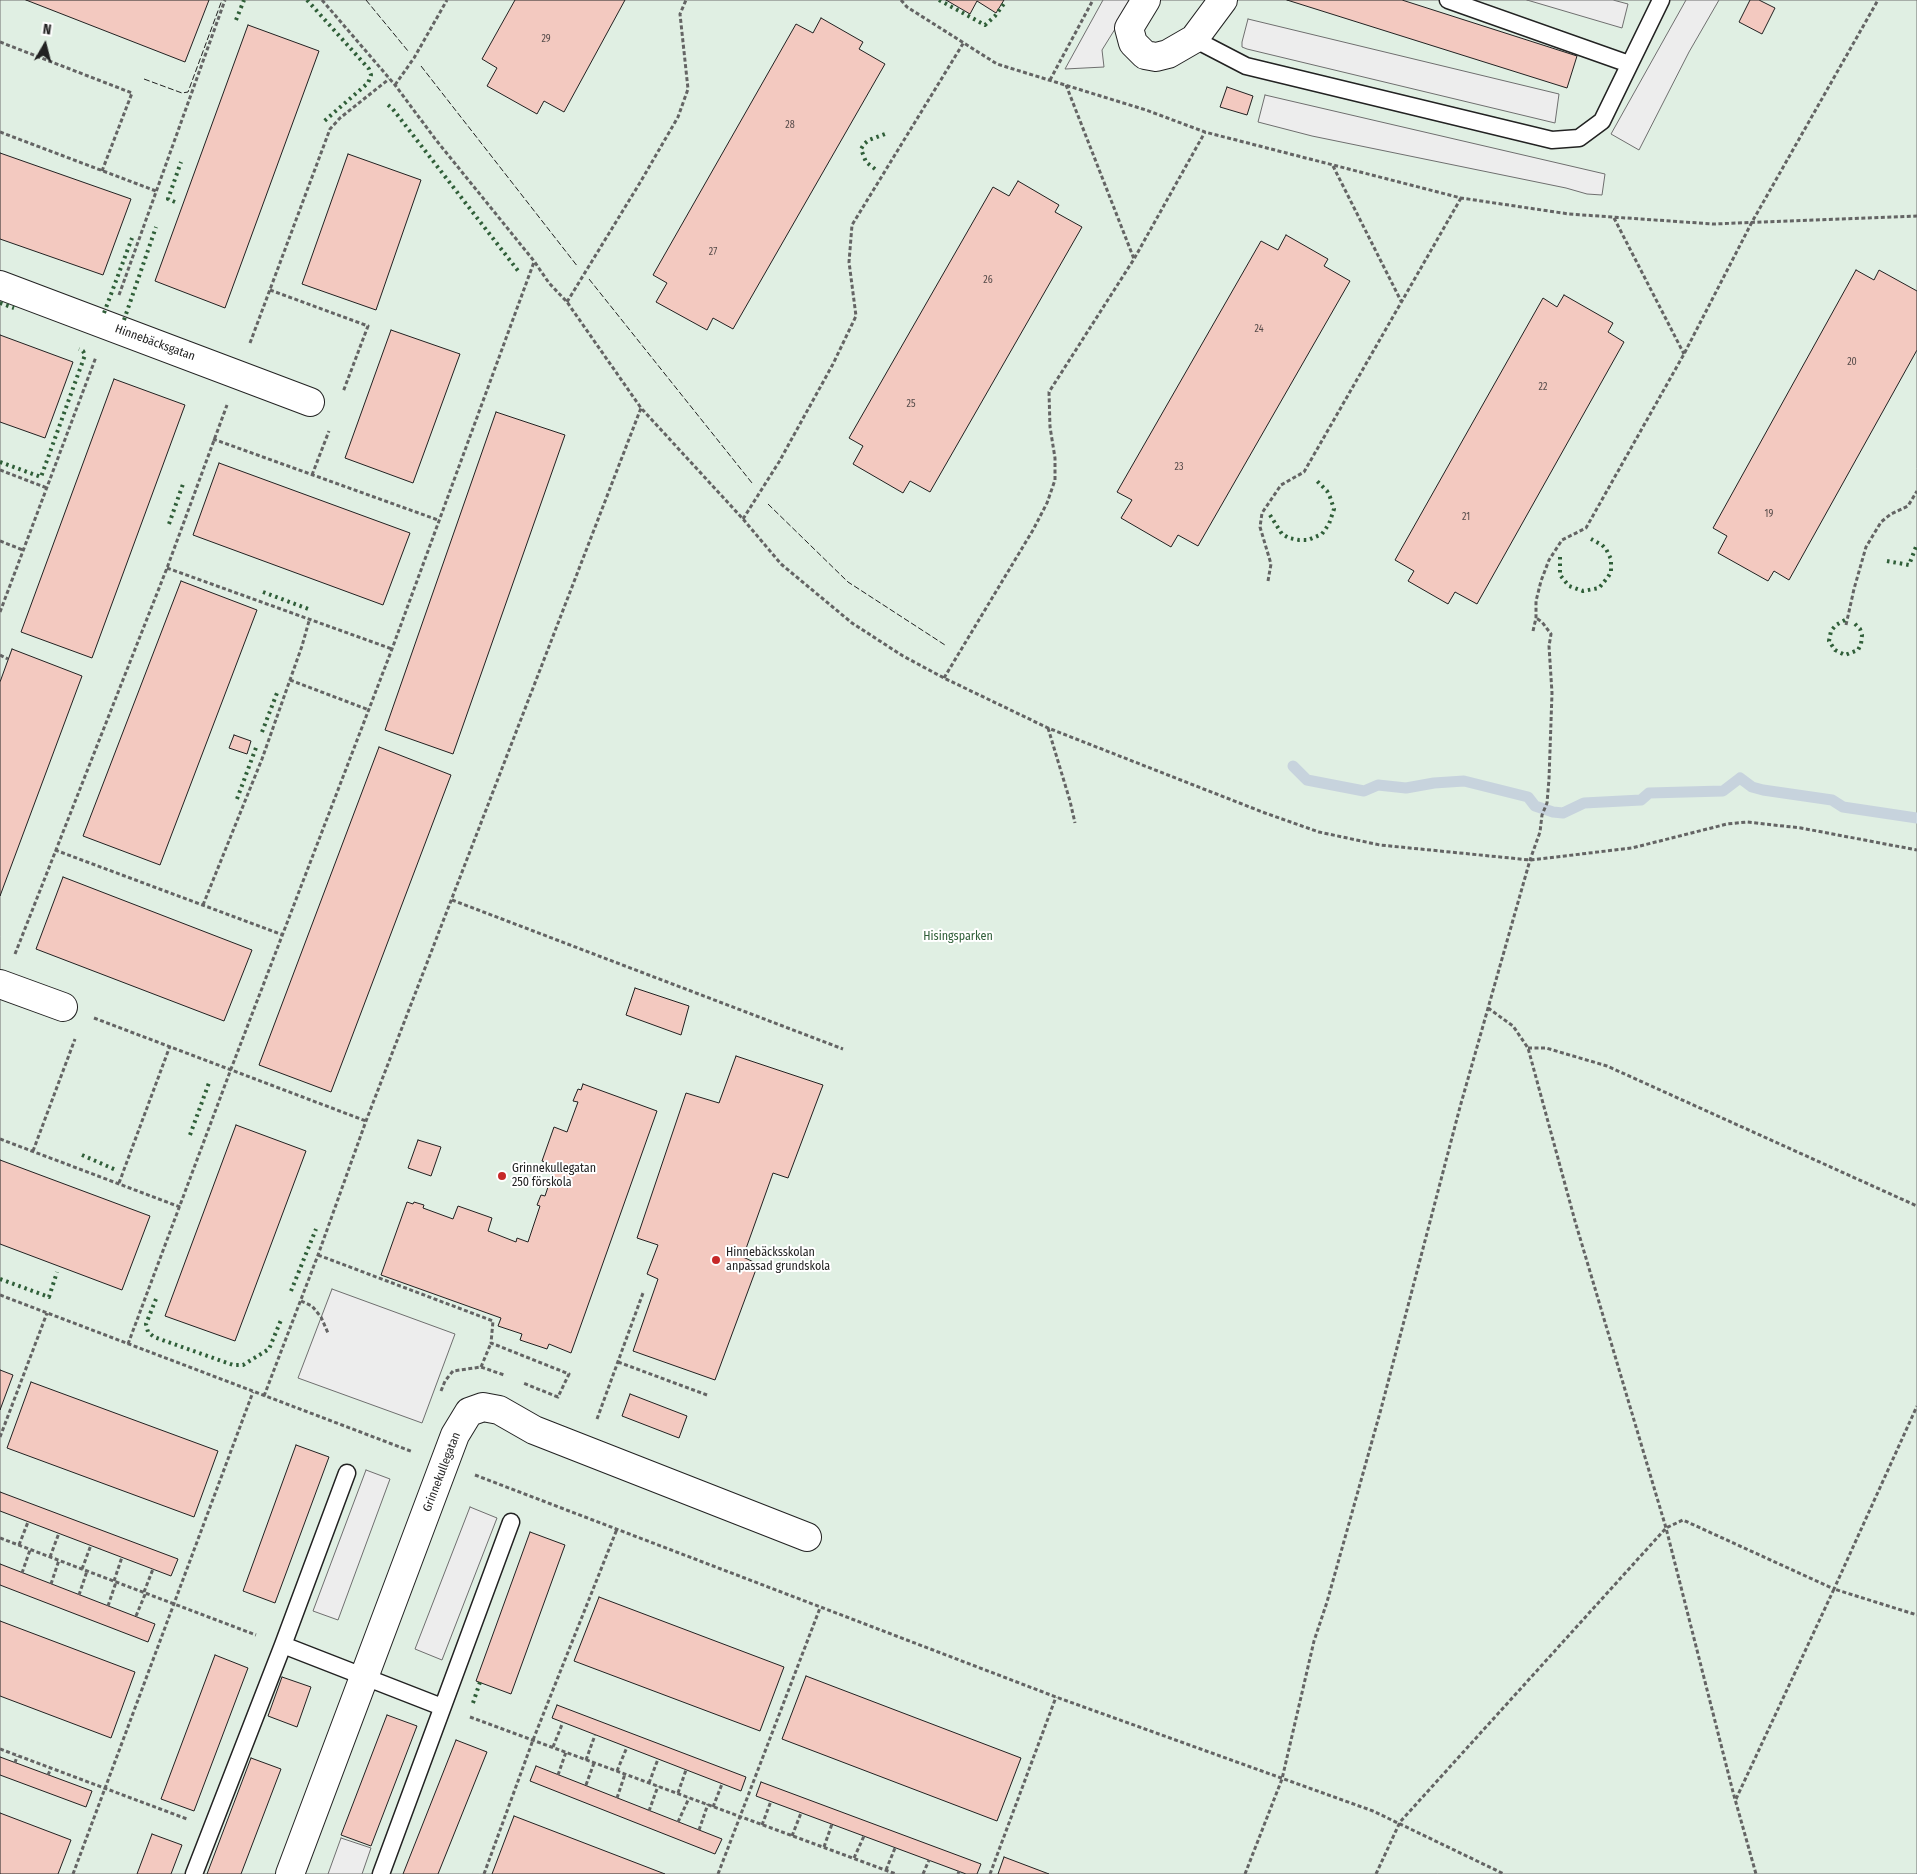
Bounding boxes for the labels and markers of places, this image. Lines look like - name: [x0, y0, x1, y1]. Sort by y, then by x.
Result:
- place label: Grinnekullegatan 250 förskola: [512, 1162, 596, 1190]
- marker: Grinnekullegatan 250 förskola: [496, 1170, 508, 1182]
- place label: Hinnebäcksskolan anpassad grundskola: [726, 1246, 830, 1274]
- marker: Hinnebäcksskolan anpassad grundskola: [710, 1254, 722, 1266]

